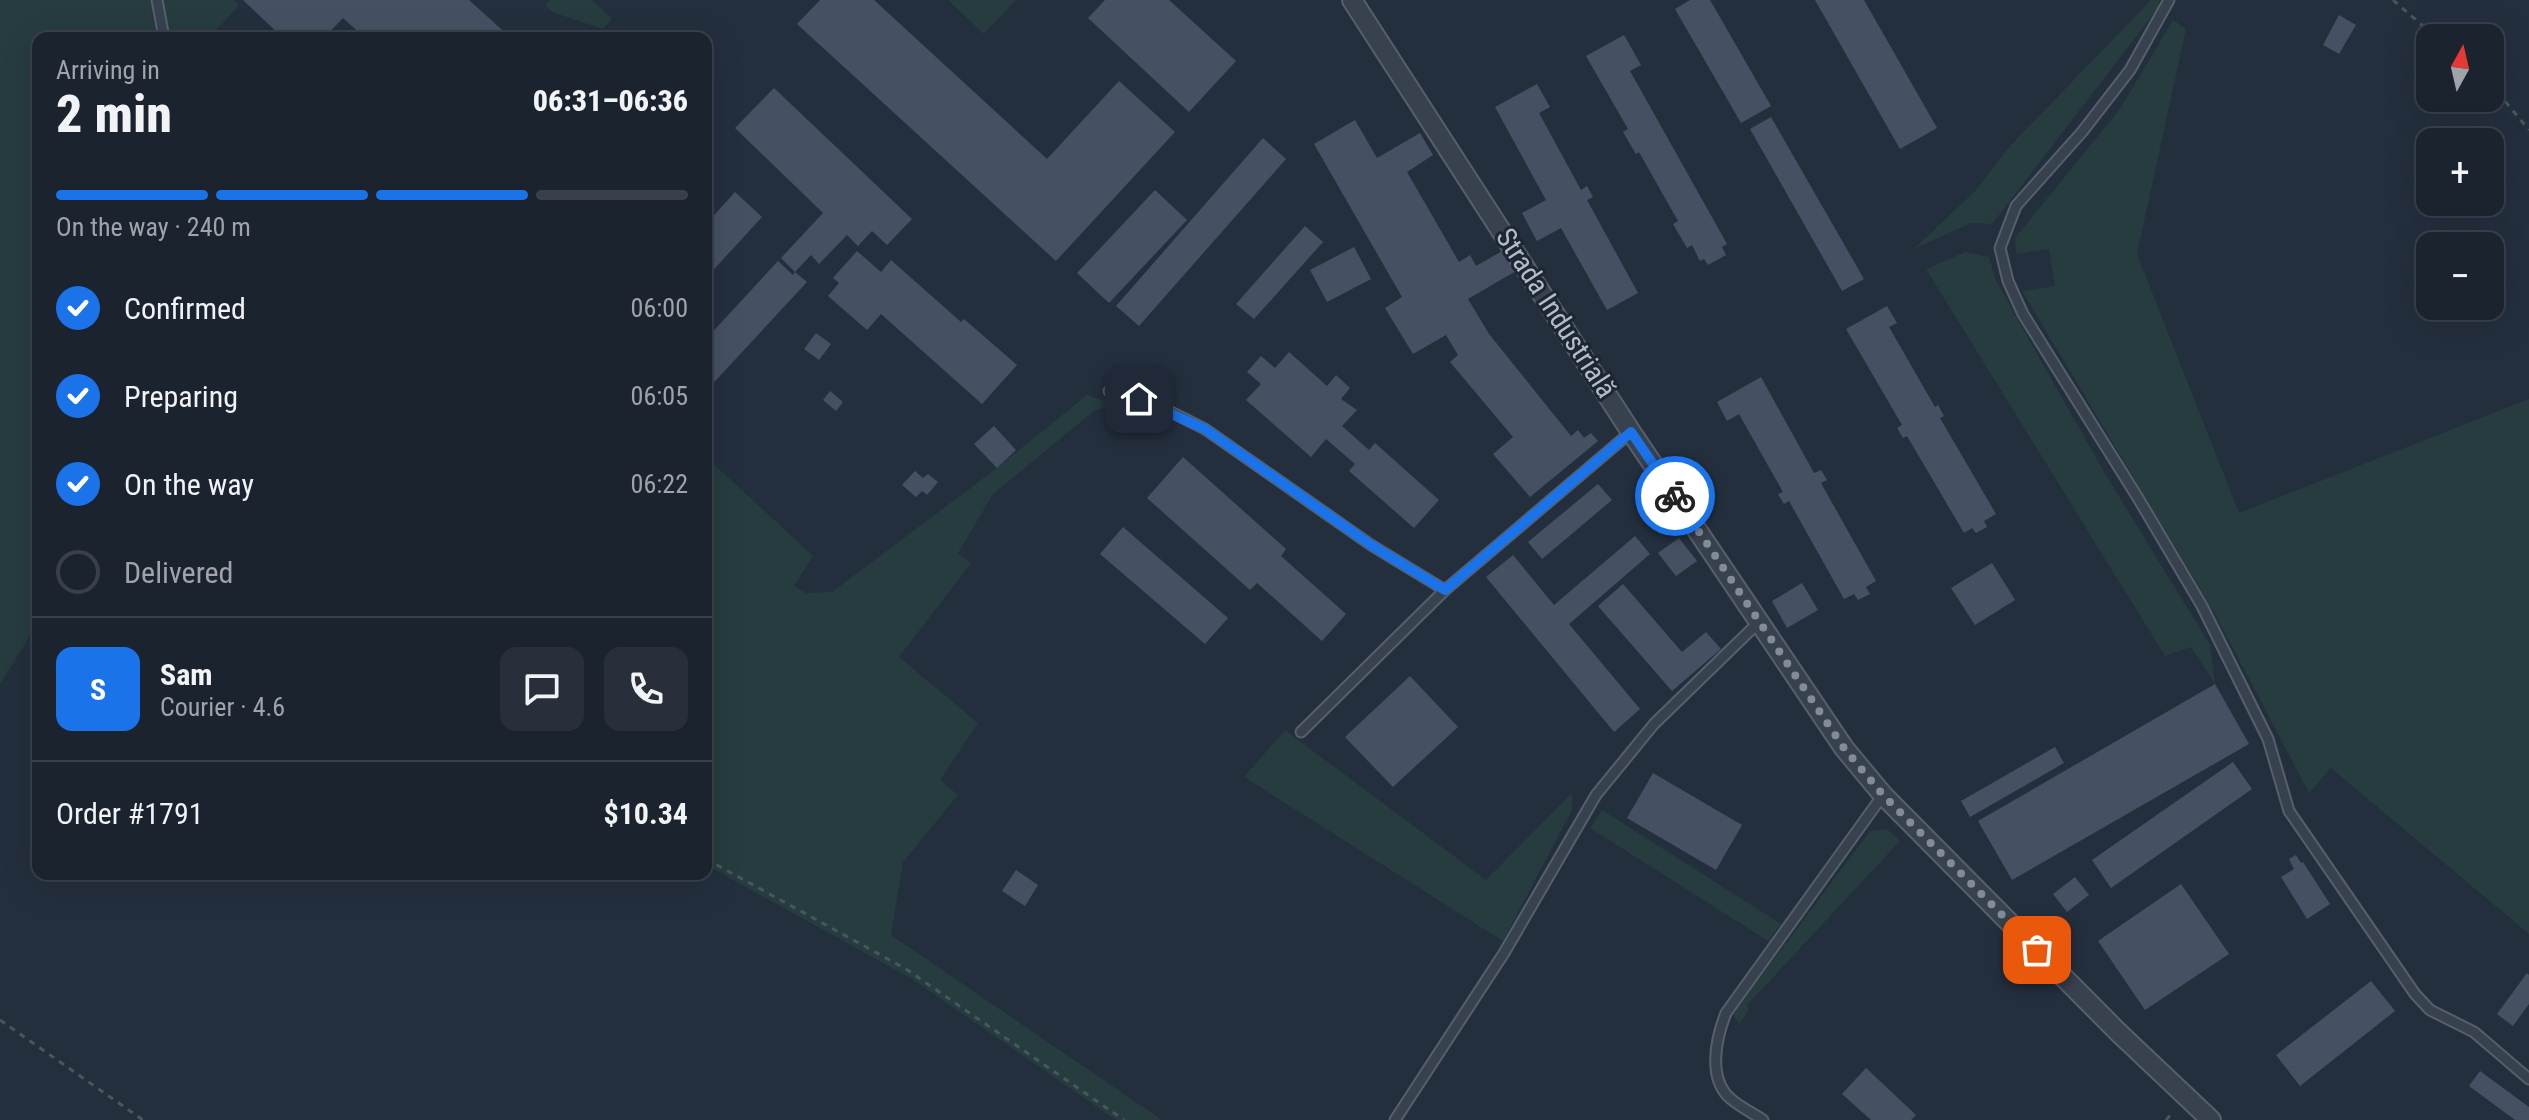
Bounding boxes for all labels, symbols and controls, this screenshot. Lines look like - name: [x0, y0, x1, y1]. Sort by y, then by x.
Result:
- north arrow: [2416, 24, 2504, 112]
- map controls: [2416, 24, 2504, 320]
- text: Arriving in: [56, 55, 160, 85]
- text: 06:31–06:36: [533, 83, 688, 118]
- text: 2 min: [56, 84, 172, 145]
- button: +: [2416, 128, 2504, 216]
- text: On the way · 240 m: [56, 212, 251, 242]
- street label: Strada Industrială: [1489, 222, 1623, 404]
- button: −: [2416, 232, 2504, 320]
- icon: check: [56, 286, 100, 330]
- text: Confirmed: [124, 291, 246, 326]
- text: 06:00: [631, 293, 688, 323]
- pin: [1105, 365, 1173, 433]
- icon: check: [56, 374, 100, 418]
- icon: home: [1117, 377, 1161, 421]
- text: Preparing: [124, 379, 238, 414]
- text: 06:05: [631, 381, 688, 411]
- courier: [1635, 456, 1715, 536]
- icon: check: [56, 462, 100, 506]
- text: On the way: [124, 467, 254, 502]
- text: 06:22: [631, 469, 688, 499]
- icon: bike: [1653, 474, 1697, 518]
- text: Delivered: [124, 555, 233, 590]
- button: chat: [500, 647, 584, 731]
- button: phone: [604, 647, 688, 731]
- text: Sam: [160, 657, 213, 692]
- text: S: [90, 672, 106, 707]
- text: Courier · 4.6: [160, 692, 285, 722]
- text: Order #1791: [56, 796, 204, 831]
- text: $10.34: [603, 796, 688, 831]
- pin: [2003, 916, 2071, 984]
- icon: bag: [2015, 928, 2059, 972]

